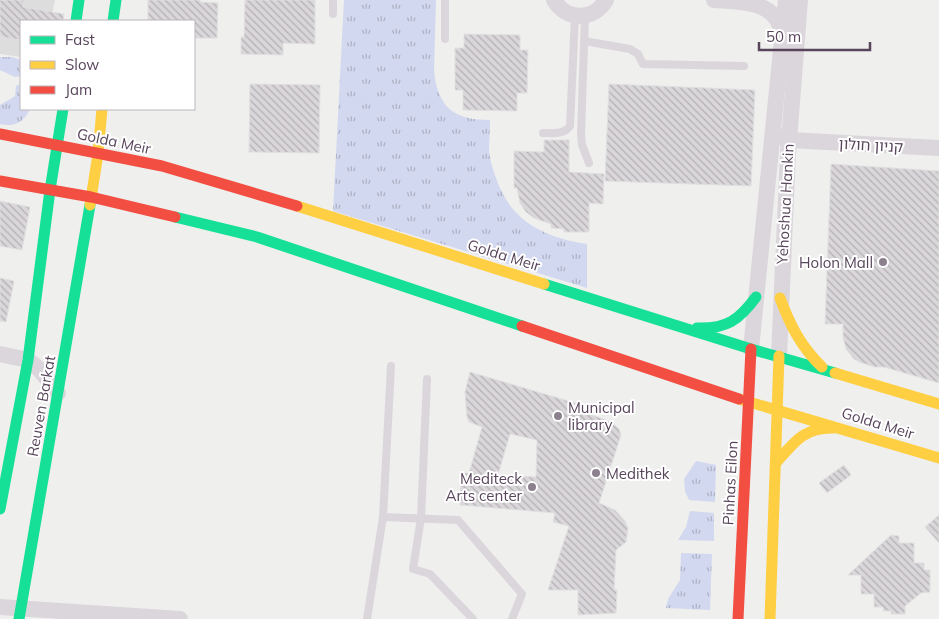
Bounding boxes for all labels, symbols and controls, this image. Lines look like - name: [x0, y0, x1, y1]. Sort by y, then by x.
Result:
- legend: [20, 20, 195, 110]
- scale bar: [759, 20, 870, 52]
- text: 50 m: [766, 27, 801, 46]
- text: Fast: [65, 30, 95, 49]
- text: Slow: [65, 55, 99, 74]
- text: Jam: [65, 80, 92, 99]
- street label: Golda Meir: [75, 124, 153, 158]
- street label: קניון חולון: [838, 134, 904, 156]
- street label: Yehoshua Hankin: [772, 143, 798, 266]
- street label: Golda Meir: [465, 235, 543, 275]
- place label: Holon Mall: [799, 253, 873, 272]
- marker: Holon Mall: [877, 256, 889, 268]
- street label: Reuven Barkat: [23, 354, 59, 458]
- place label: Municipal library: [568, 398, 634, 434]
- street label: Golda Meir: [839, 403, 917, 443]
- marker: Municipal library: [552, 410, 564, 422]
- street label: Pinhas Eilon: [718, 440, 742, 526]
- place label: Medithek: [606, 464, 670, 483]
- marker: Medithek: [590, 467, 602, 479]
- place label: Mediteck Arts center: [446, 469, 523, 505]
- marker: Mediteck Arts center: [526, 481, 538, 493]

